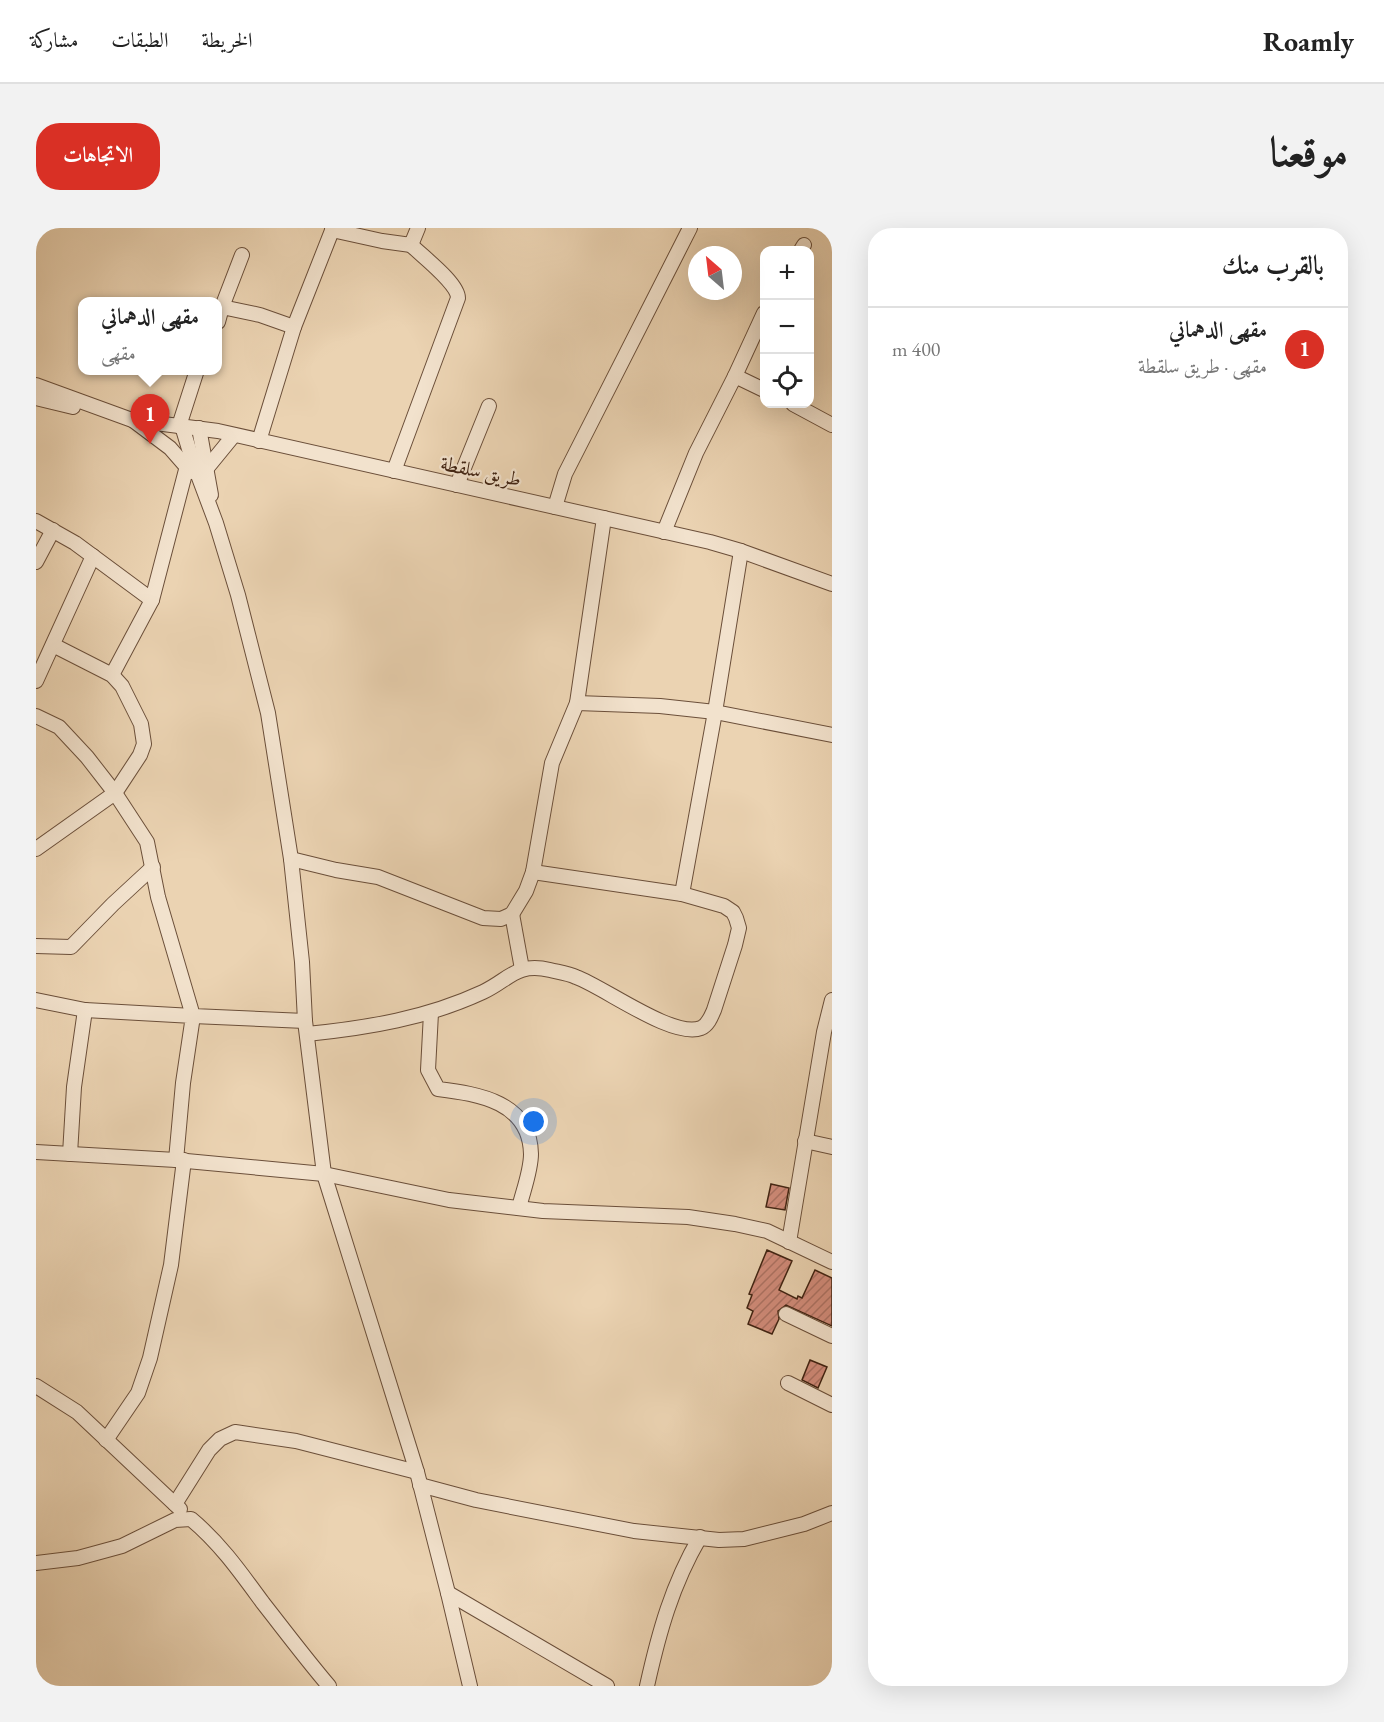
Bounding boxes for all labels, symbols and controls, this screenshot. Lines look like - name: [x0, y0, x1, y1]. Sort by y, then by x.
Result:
- text: Roamly: [1263, 23, 1354, 59]
- text: مشاركة: [30, 26, 78, 53]
- text: الطبقات: [111, 26, 168, 53]
- text: الخريطة: [201, 26, 253, 53]
- button: الاتجاهات: [36, 123, 160, 190]
- text: موقعنا: [1270, 124, 1348, 179]
- north arrow: [688, 246, 742, 300]
- map controls: [760, 246, 814, 408]
- button: +: [760, 246, 814, 300]
- text: بالقرب منك: [1222, 248, 1324, 282]
- popup: [78, 297, 222, 375]
- button: −: [760, 300, 814, 354]
- text: مقهى الدهماني: [101, 302, 199, 331]
- text: مقهى الدهماني: [1169, 315, 1267, 344]
- text: 400 m: [892, 336, 940, 362]
- text: 1: [1299, 336, 1310, 362]
- text: مقهى: [101, 340, 136, 366]
- text: مقهى · طريق سلقطة: [1138, 353, 1267, 379]
- button: locate: [760, 354, 814, 408]
- pin: 1: [130, 394, 170, 444]
- street label: طريق سلقطة: [438, 450, 524, 492]
- your location: [519, 1107, 548, 1136]

